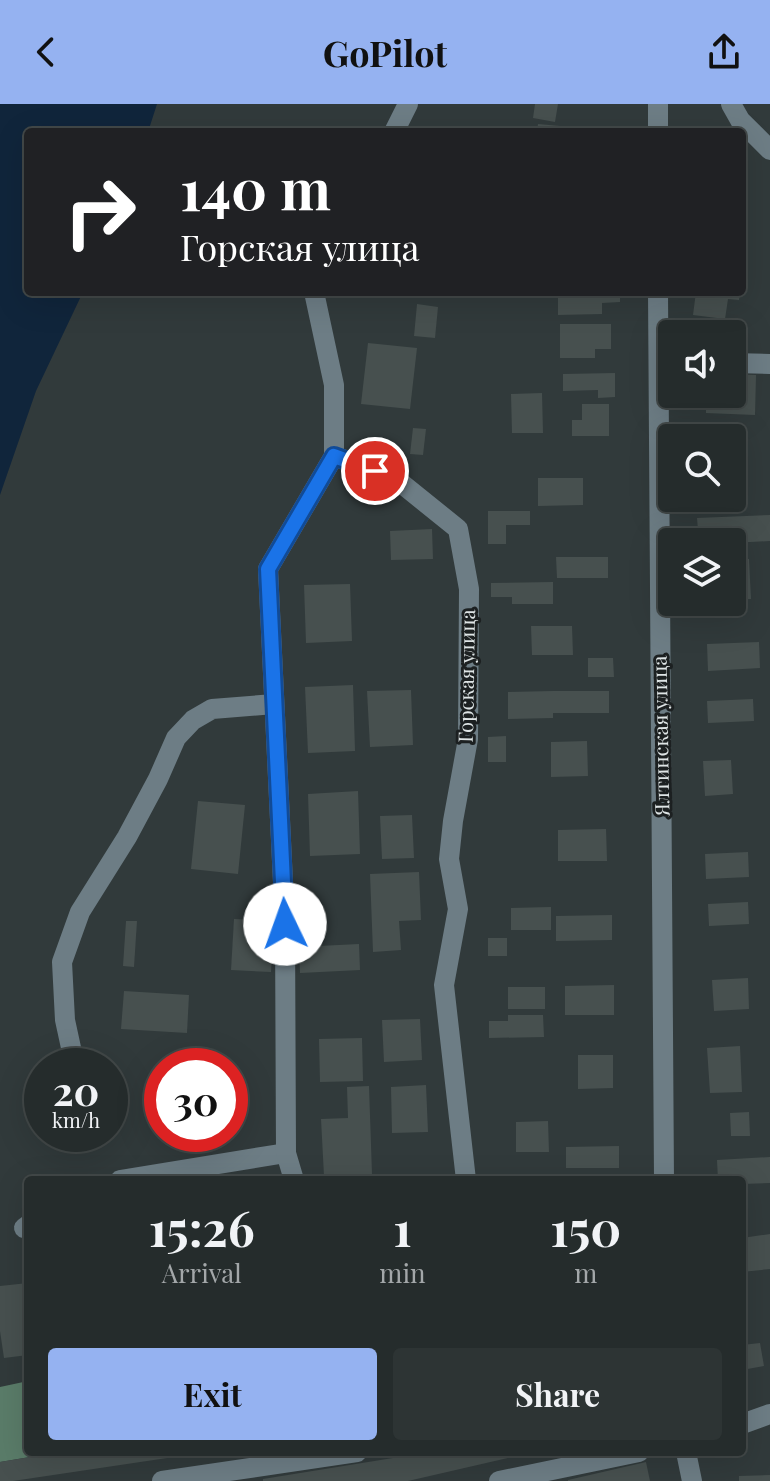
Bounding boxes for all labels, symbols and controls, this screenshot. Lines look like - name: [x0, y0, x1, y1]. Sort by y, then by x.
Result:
- text: GoPilot: [323, 28, 447, 76]
- icon: back: [24, 30, 68, 74]
- icon: share: [702, 30, 746, 74]
- text: 140 m: [180, 150, 331, 225]
- icon: right: [48, 160, 152, 264]
- text: Горская улица: [180, 222, 420, 270]
- map controls: [658, 320, 746, 616]
- button: sound: [658, 320, 746, 408]
- button: search: [658, 424, 746, 512]
- pin: [341, 437, 409, 505]
- icon: arrive: [353, 449, 397, 493]
- button: layers: [658, 528, 746, 616]
- street label: Горская улица: [451, 609, 480, 743]
- street label: Ялтинская улица: [645, 655, 674, 818]
- position arrow: [243, 882, 327, 966]
- speed limit sign: 30: [144, 1048, 248, 1152]
- text: 20: [53, 1063, 99, 1116]
- text: km/h: [52, 1106, 100, 1133]
- text: 15:26: [149, 1195, 255, 1259]
- text: 1: [393, 1195, 412, 1259]
- text: 150: [550, 1195, 621, 1259]
- text: Arrival: [162, 1255, 242, 1290]
- text: min: [379, 1255, 426, 1290]
- text: m: [574, 1255, 597, 1290]
- button: Exit: [48, 1348, 377, 1440]
- button: Share: [393, 1348, 722, 1440]

